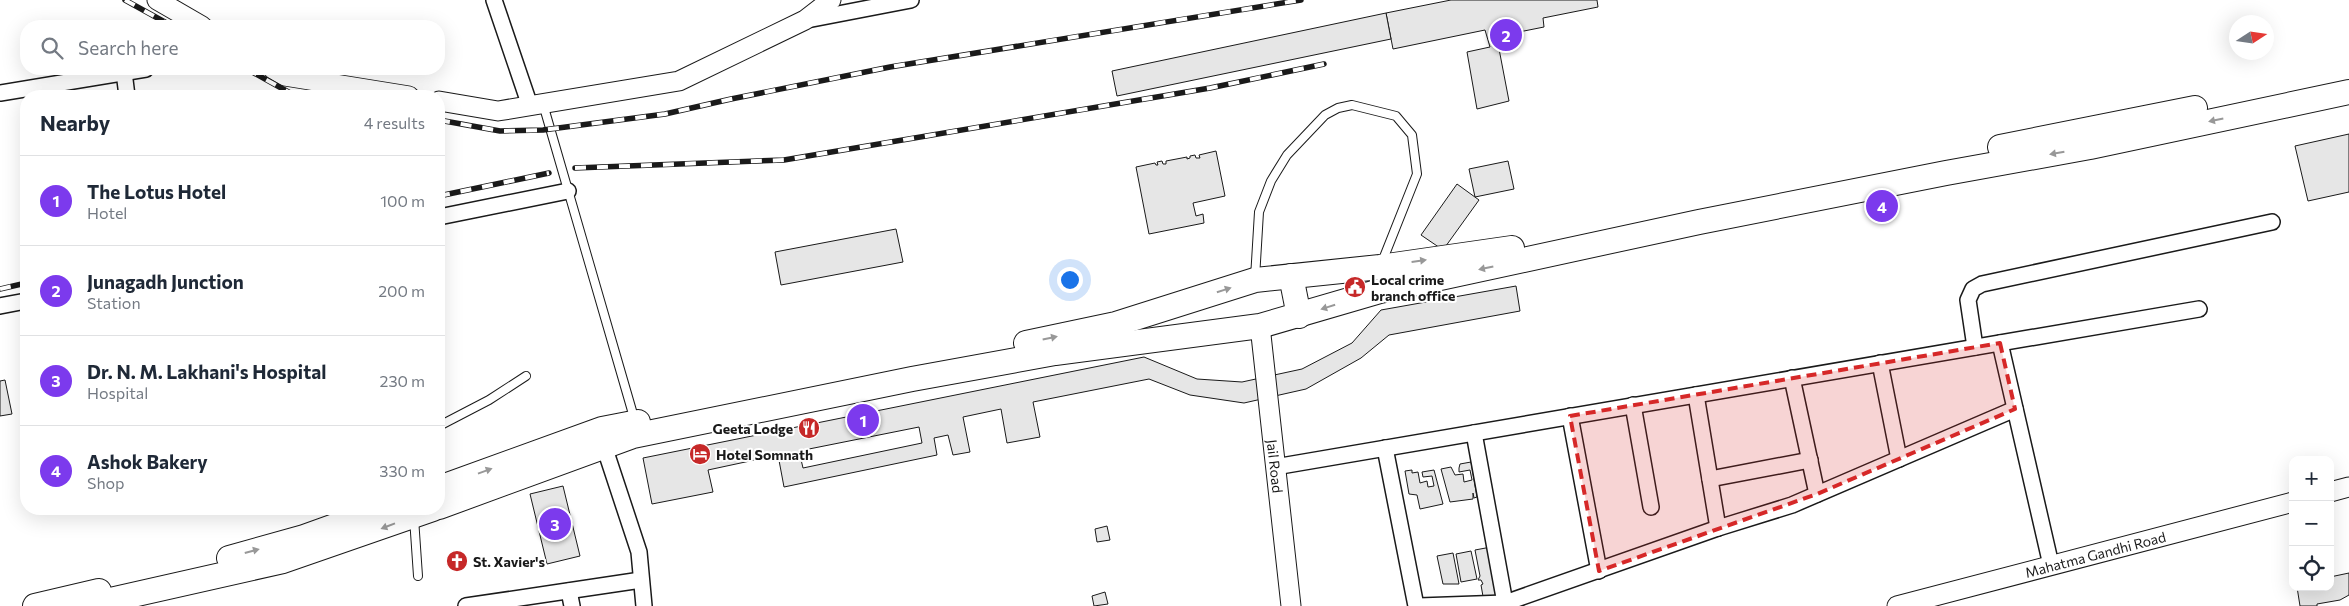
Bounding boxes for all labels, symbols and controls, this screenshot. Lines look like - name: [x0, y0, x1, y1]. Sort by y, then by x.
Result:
- north arrow: [2229, 15, 2274, 60]
- pin: 2: [1490, 16, 1522, 54]
- search box: [20, 20, 445, 75]
- icon: search: [38, 34, 66, 62]
- text: Search here: [78, 36, 178, 59]
- text: Nearby: [40, 110, 110, 135]
- text: 4 results: [364, 113, 425, 132]
- one-way arrow: [2208, 116, 2223, 124]
- one-way arrow: [2048, 150, 2064, 158]
- text: The Lotus Hotel: [87, 180, 226, 203]
- pin: 4: [1866, 187, 1898, 225]
- text: 1: [52, 191, 60, 210]
- text: 100 m: [380, 191, 425, 210]
- text: Hotel: [87, 203, 127, 222]
- one-way arrow: [1411, 257, 1427, 265]
- one-way arrow: [1477, 265, 1493, 273]
- your location: [1057, 267, 1083, 293]
- text: Junagadh Junction: [87, 270, 244, 293]
- place label: Local crime branch office: [1371, 271, 1455, 304]
- public building icon: Local crime branch office: [1343, 275, 1367, 299]
- text: 2: [51, 281, 61, 300]
- text: 200 m: [378, 281, 425, 300]
- one-way arrow: [1216, 285, 1231, 293]
- text: Station: [87, 293, 141, 312]
- one-way arrow: [1320, 303, 1335, 311]
- one-way arrow: [1043, 333, 1059, 341]
- text: Dr. N. M. Lakhani's Hospital: [87, 360, 326, 383]
- text: 3: [51, 371, 61, 390]
- text: 230 m: [380, 371, 425, 390]
- text: Hospital: [87, 383, 148, 402]
- pin: 1: [847, 401, 879, 439]
- restaurant icon: Geeta Lodge: [797, 416, 821, 440]
- place label: Geeta Lodge: [713, 420, 793, 437]
- street label: Jail Road: [1264, 438, 1287, 494]
- hotel icon: Hotel Somnath: [688, 442, 712, 466]
- place label: Hotel Somnath: [716, 446, 813, 463]
- text: Ashok Bakery: [87, 450, 208, 473]
- map controls: [2289, 456, 2334, 591]
- button: +: [2289, 456, 2334, 501]
- text: 4: [51, 461, 61, 480]
- text: 330 m: [379, 461, 425, 480]
- one-way arrow: [477, 467, 492, 474]
- text: Shop: [87, 473, 125, 492]
- button: −: [2289, 501, 2334, 546]
- pin: 3: [539, 505, 571, 543]
- one-way arrow: [380, 523, 395, 530]
- street label: Mahatma Gandhi Road: [2023, 527, 2167, 581]
- button: locate: [2289, 546, 2334, 591]
- one-way arrow: [245, 547, 260, 555]
- church icon: St. Xavier's: [445, 549, 469, 573]
- place label: St. Xavier's: [473, 553, 546, 570]

